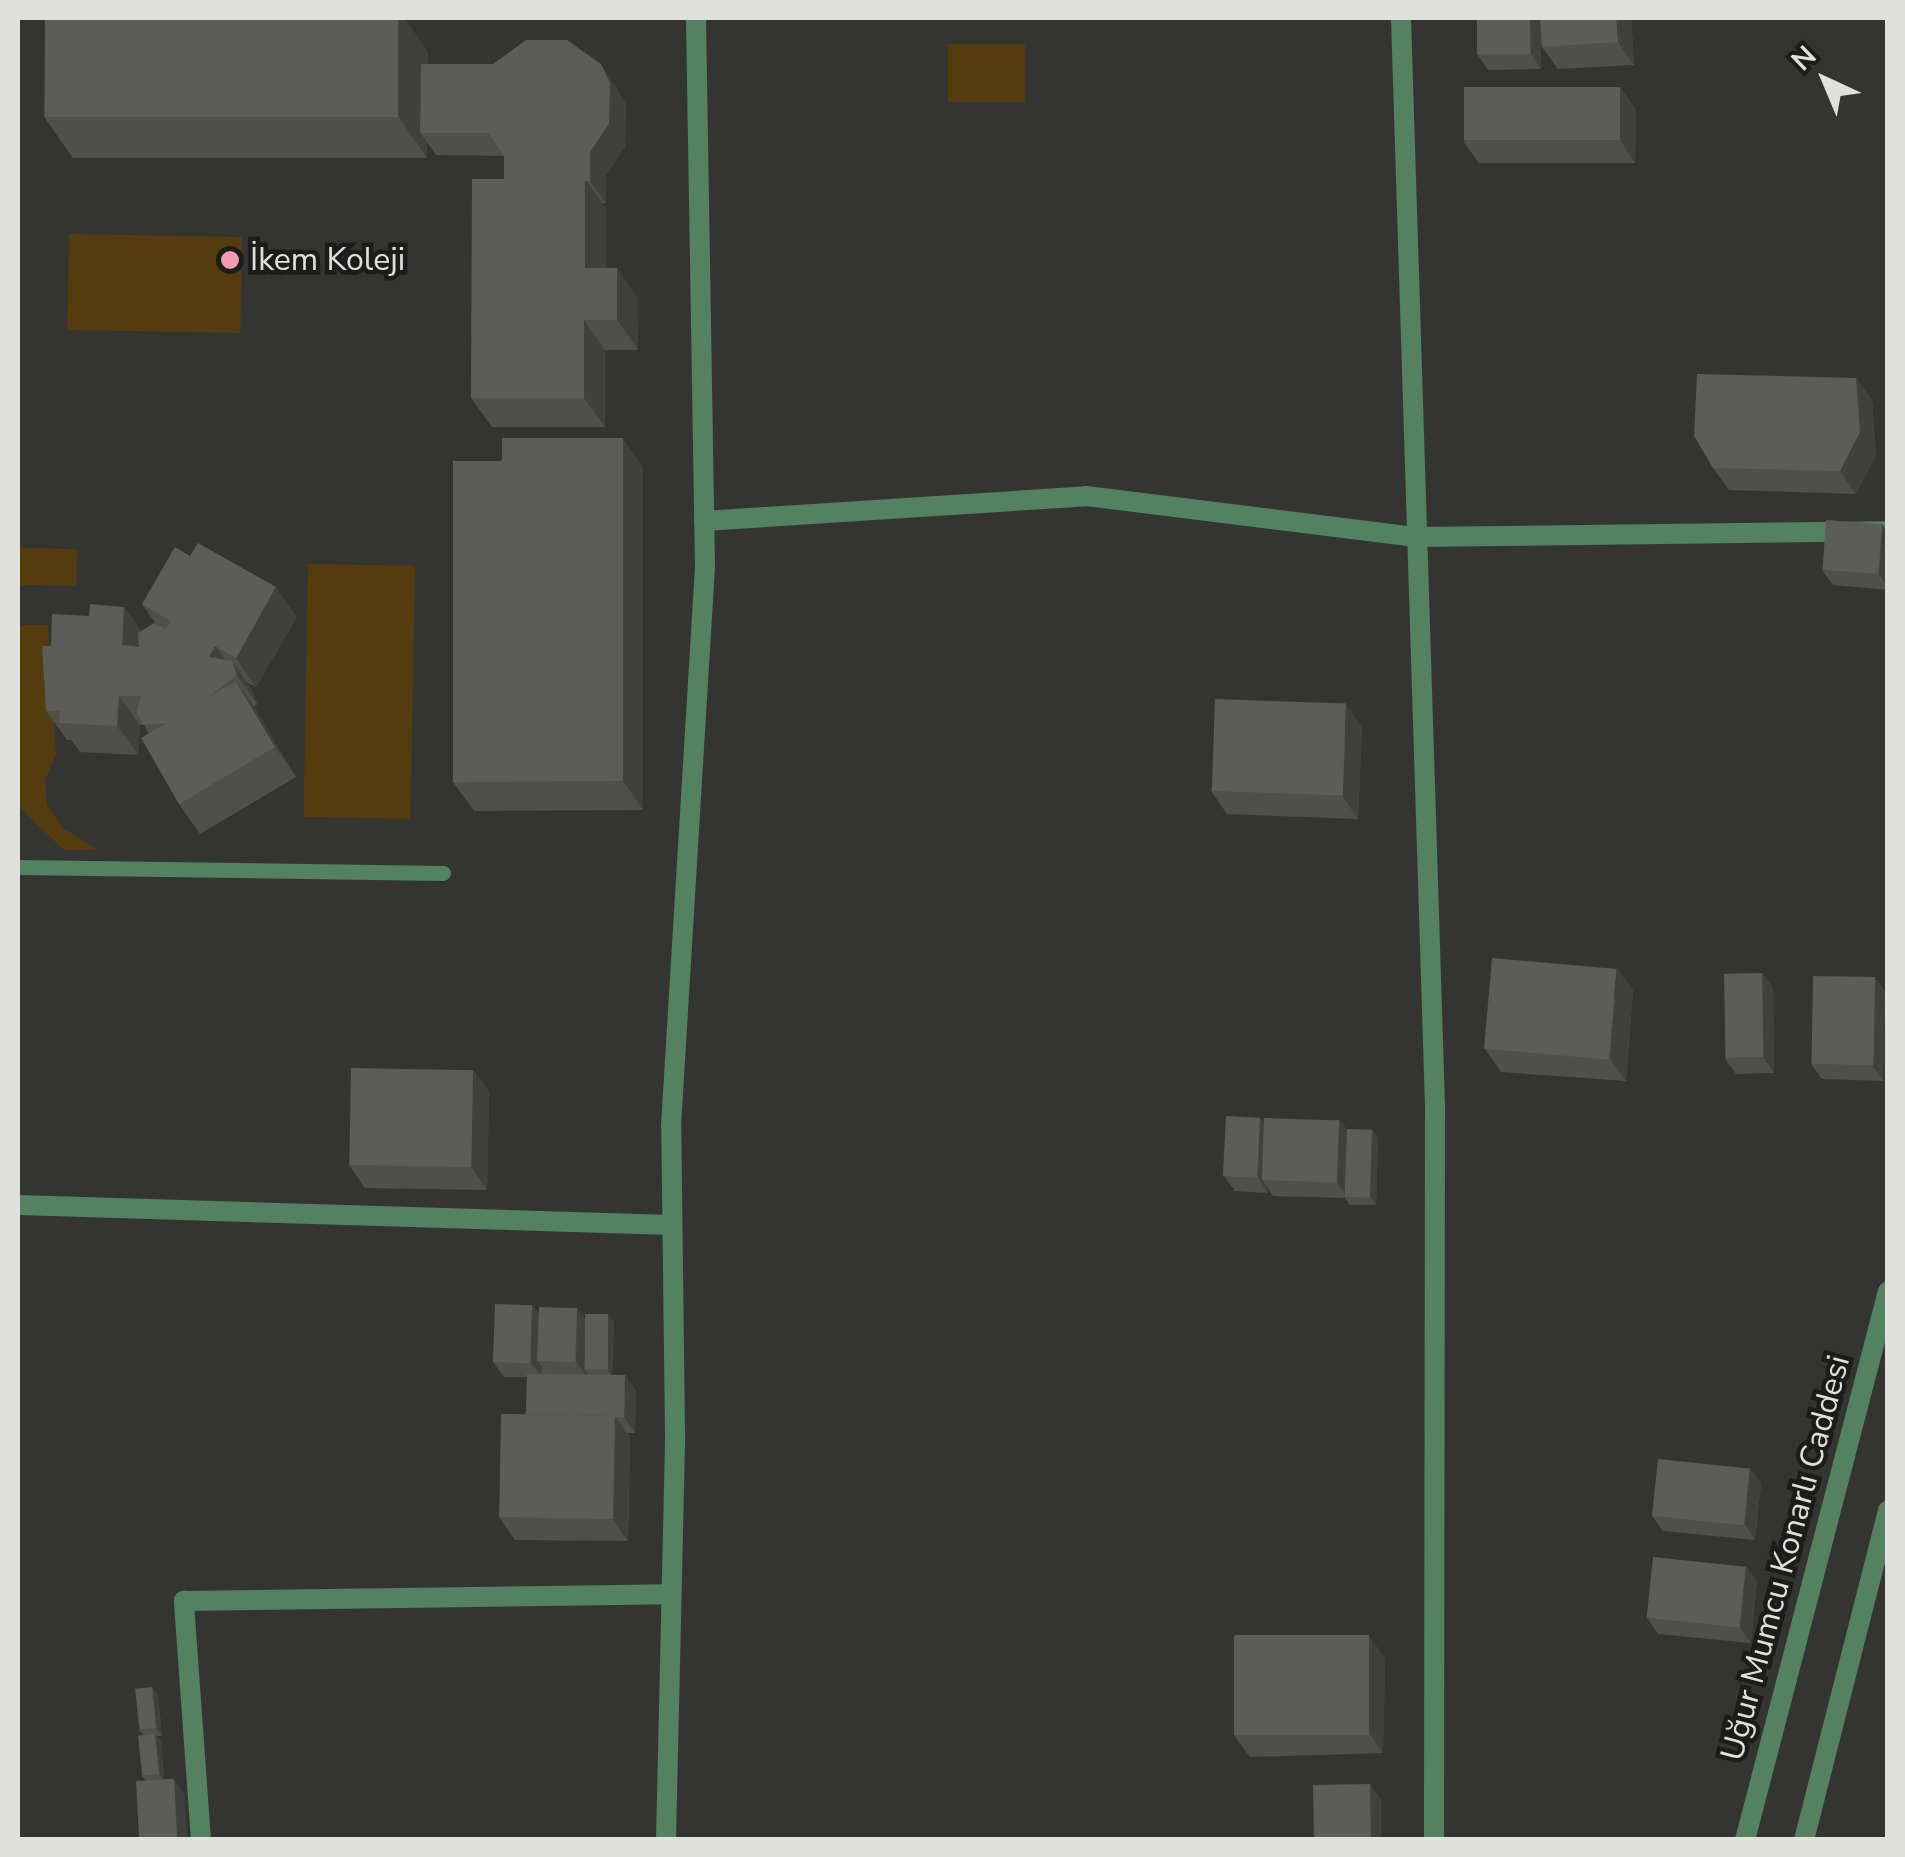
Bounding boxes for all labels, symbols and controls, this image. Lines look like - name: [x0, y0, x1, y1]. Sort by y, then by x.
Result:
- north arrow: [1775, 30, 1875, 130]
- text: N: [1783, 37, 1825, 79]
- place label: İkem Koleji: [250, 241, 405, 279]
- marker: İkem Koleji: [219, 249, 241, 271]
- street label: Uğur Mumcu Konarlı Caddesi: [1713, 1351, 1859, 1765]

